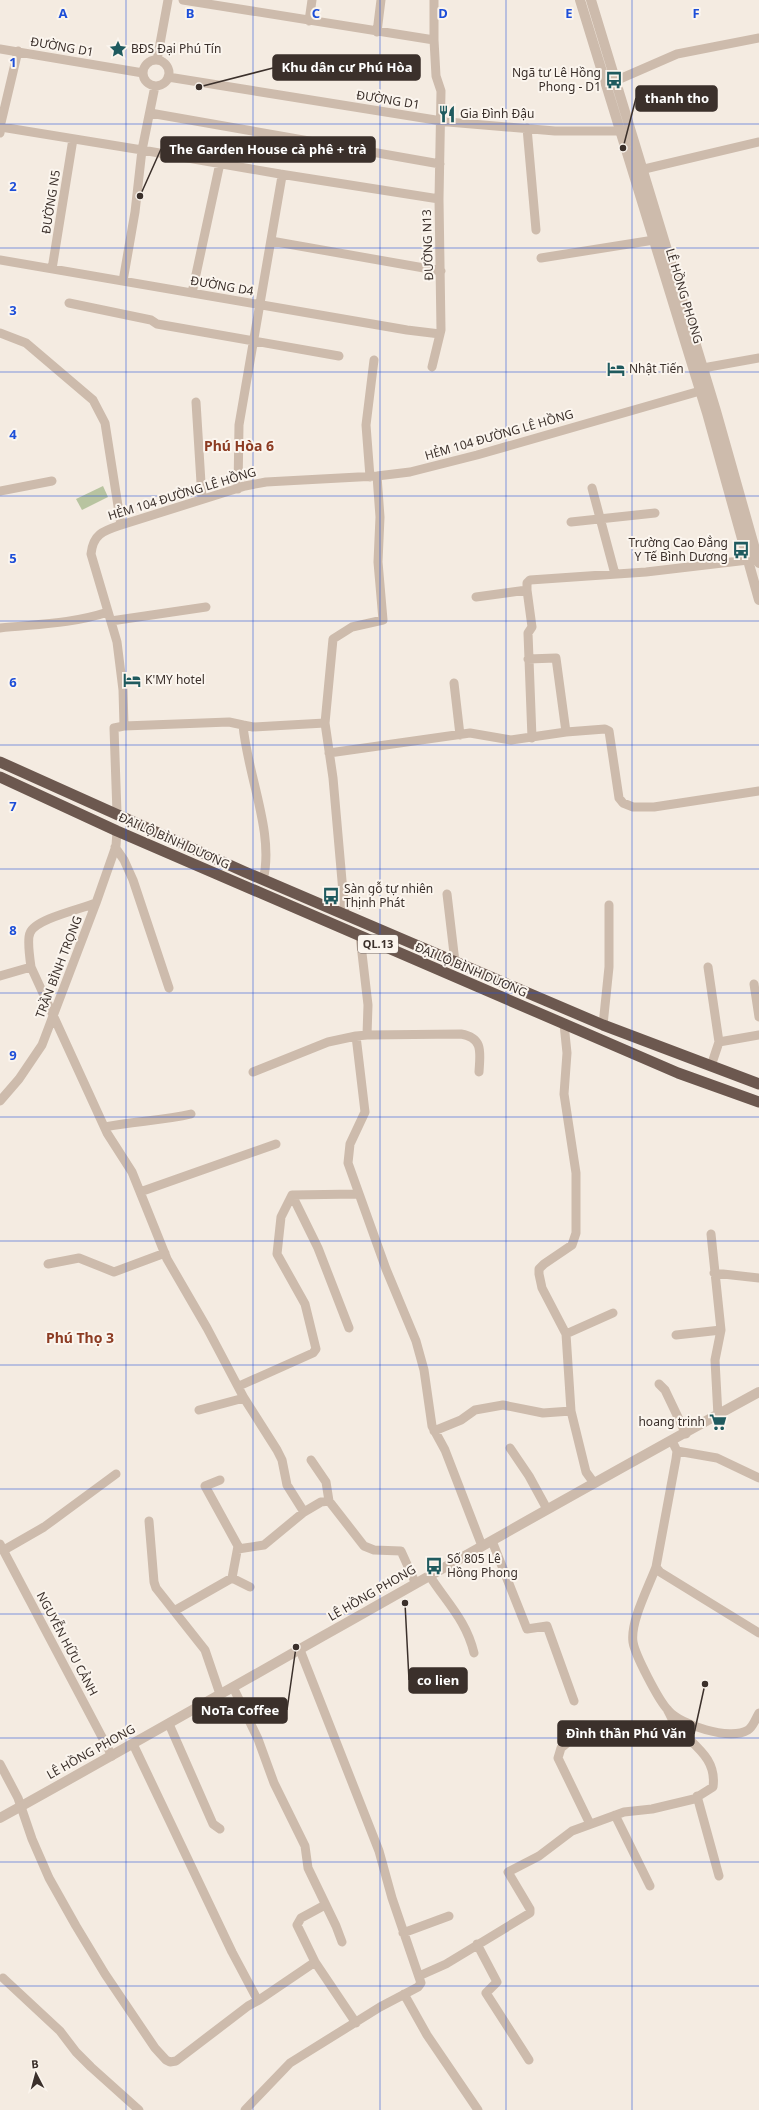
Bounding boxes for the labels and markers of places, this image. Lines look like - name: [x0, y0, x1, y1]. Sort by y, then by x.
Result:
- place icon: BĐS Đại Phú Tín: [108, 39, 128, 59]
- place label: BĐS Đại Phú Tín: [131, 40, 221, 57]
- callout: Khu dân cư Phú Hòa: [273, 55, 420, 80]
- place label: Ngã tư Lê Hồng Phong - D1: [512, 64, 601, 95]
- bus stop icon: Ngã tư Lê Hồng Phong - D1: [604, 70, 624, 90]
- callout: thanh tho: [636, 86, 717, 111]
- restaurant icon: Gia Đình Đậu: [437, 104, 457, 124]
- place label: Gia Đình Đậu: [460, 105, 534, 122]
- callout: The Garden House cà phê + trà: [161, 137, 375, 162]
- hotel icon: Nhật Tiến: [606, 359, 626, 379]
- place label: Nhật Tiến: [629, 360, 684, 377]
- place label: Trường Cao Đẳng Y Tế Bình Dương: [629, 534, 728, 565]
- bus stop icon: Trường Cao Đẳng Y Tế Bình Dương: [731, 540, 751, 560]
- hotel icon: K'MY hotel: [122, 670, 142, 690]
- place label: K'MY hotel: [145, 671, 205, 688]
- place label: Sàn gỗ tự nhiên Thịnh Phát: [344, 880, 433, 911]
- bus stop icon: Sàn gỗ tự nhiên Thịnh Phát: [321, 886, 341, 906]
- supermarket icon: hoang trinh: [708, 1412, 728, 1432]
- place label: hoang trinh: [638, 1413, 705, 1430]
- place label: Số 805 Lê Hồng Phong: [447, 1550, 518, 1581]
- bus stop icon: Số 805 Lê Hồng Phong: [424, 1556, 444, 1576]
- callout: co lien: [409, 1668, 467, 1693]
- callout: NoTa Coffee: [193, 1698, 287, 1723]
- callout: Đình thần Phú Văn: [558, 1721, 694, 1746]

